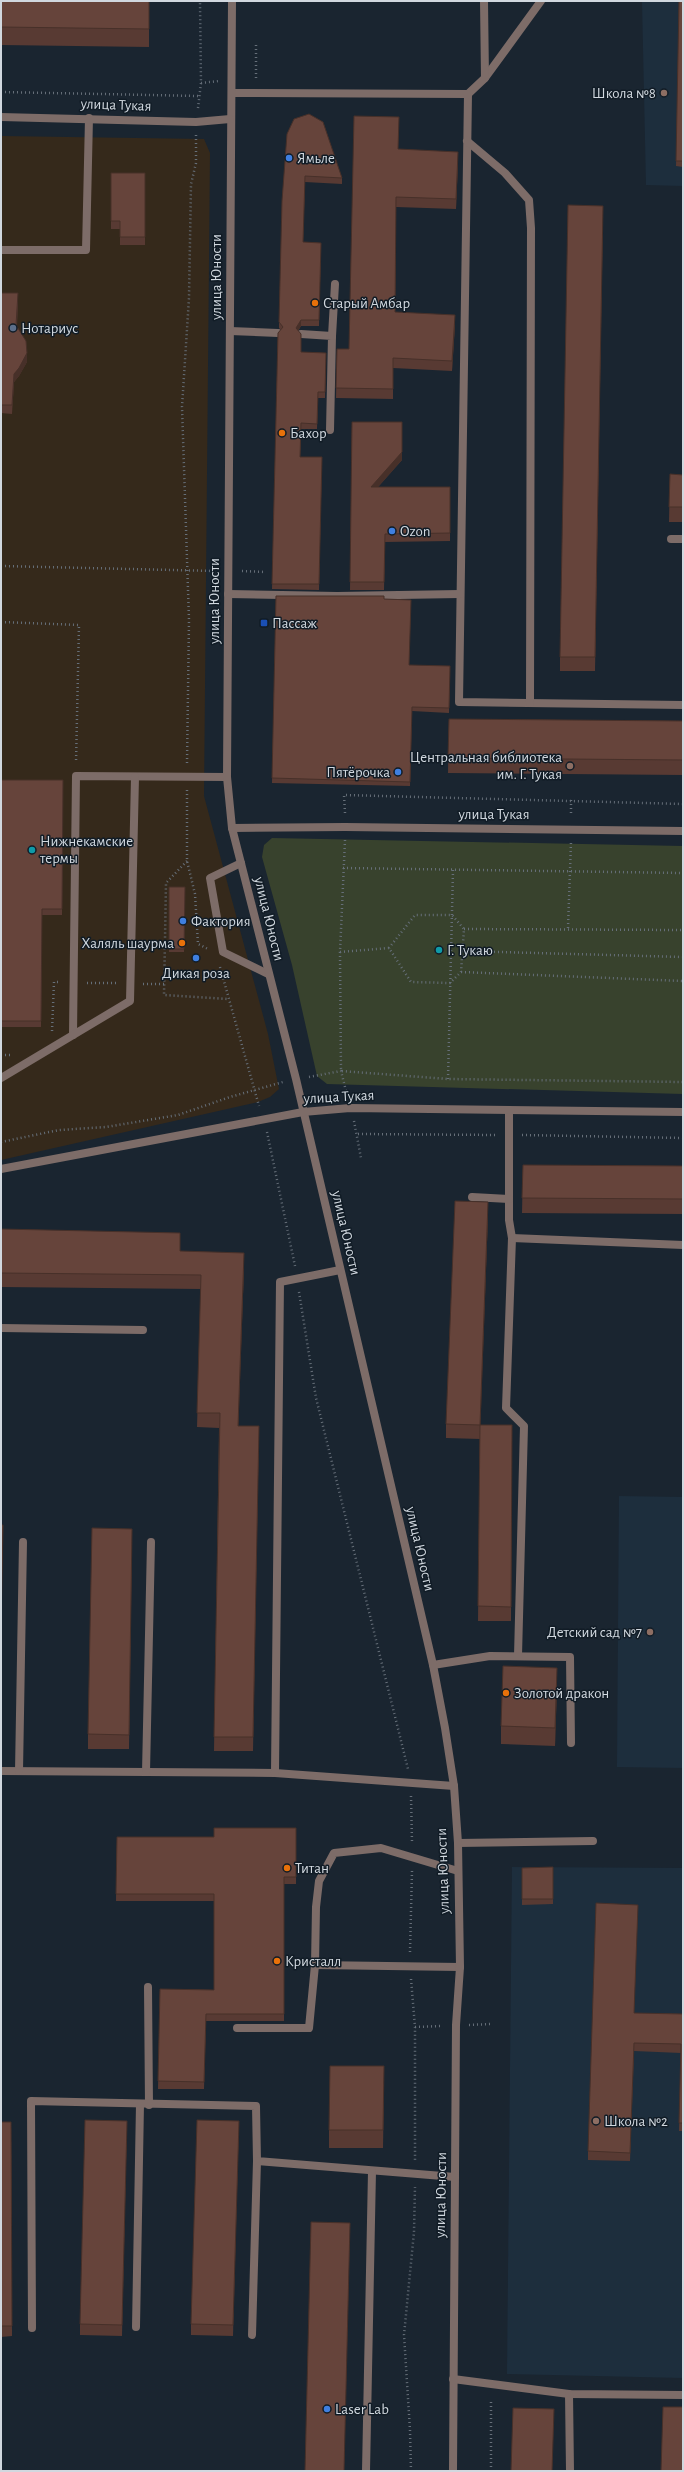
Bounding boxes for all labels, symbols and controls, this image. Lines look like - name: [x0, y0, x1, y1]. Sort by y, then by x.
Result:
- place label: Школа №8: [592, 86, 656, 101]
- marker: Школа №8: [659, 88, 669, 98]
- street label: улица Тукая: [79, 96, 152, 114]
- place label: Ямьле: [297, 151, 335, 166]
- marker: Ямьле: [284, 153, 294, 163]
- street label: улица Юности: [209, 234, 224, 321]
- place label: Старый Амбар: [323, 296, 410, 311]
- marker: Старый Амбар: [310, 298, 320, 308]
- place label: Нотариус: [21, 321, 78, 336]
- marker: Нотариус: [8, 323, 18, 333]
- place label: Бахор: [290, 426, 327, 441]
- marker: Бахор: [277, 428, 287, 438]
- place label: Ozon: [400, 524, 430, 539]
- marker: Ozon: [387, 526, 397, 536]
- street label: улица Юности: [207, 558, 222, 645]
- place label: Пассаж: [272, 616, 317, 631]
- marker: Пассаж: [259, 618, 269, 628]
- place label: Центральная библиотека им. Г. Тукая: [410, 750, 562, 782]
- marker: Центральная библиотека им. Г. Тукая: [565, 761, 575, 771]
- place label: Пятёрочка: [326, 765, 390, 780]
- marker: Пятёрочка: [393, 767, 403, 777]
- street label: улица Тукая: [458, 807, 529, 822]
- place label: Нижнекамские термы: [39, 834, 133, 866]
- marker: Нижнекамские термы: [27, 845, 37, 855]
- street label: улица Юности: [251, 874, 287, 963]
- place label: Фактория: [191, 914, 251, 929]
- marker: Фактория: [178, 916, 188, 926]
- place label: Халяль шаурма: [82, 936, 174, 951]
- marker: Халяль шаурма: [177, 938, 187, 948]
- place label: Г. Тукаю: [447, 943, 493, 958]
- marker: Г. Тукаю: [434, 945, 444, 955]
- marker: Дикая роза: [191, 953, 201, 963]
- place label: Дикая роза: [162, 966, 230, 981]
- street label: улица Тукая: [302, 1088, 375, 1106]
- street label: улица Юности: [329, 1188, 363, 1277]
- street label: улица Юности: [403, 1504, 437, 1593]
- place label: Детский сад №7: [547, 1625, 642, 1640]
- marker: Детский сад №7: [645, 1627, 655, 1637]
- place label: Золотой дракон: [514, 1686, 609, 1701]
- marker: Золотой дракон: [501, 1688, 511, 1698]
- street label: улица Юности: [434, 1828, 452, 1915]
- place label: Титан: [295, 1861, 329, 1876]
- marker: Титан: [282, 1863, 292, 1873]
- place label: Кристалл: [285, 1954, 341, 1969]
- marker: Кристалл: [272, 1956, 282, 1966]
- place label: Школа №2: [604, 2114, 668, 2129]
- marker: Школа №2: [591, 2116, 601, 2126]
- street label: улица Юности: [433, 2152, 449, 2239]
- place label: Laser Lab: [335, 2402, 389, 2417]
- marker: Laser Lab: [322, 2404, 332, 2414]

